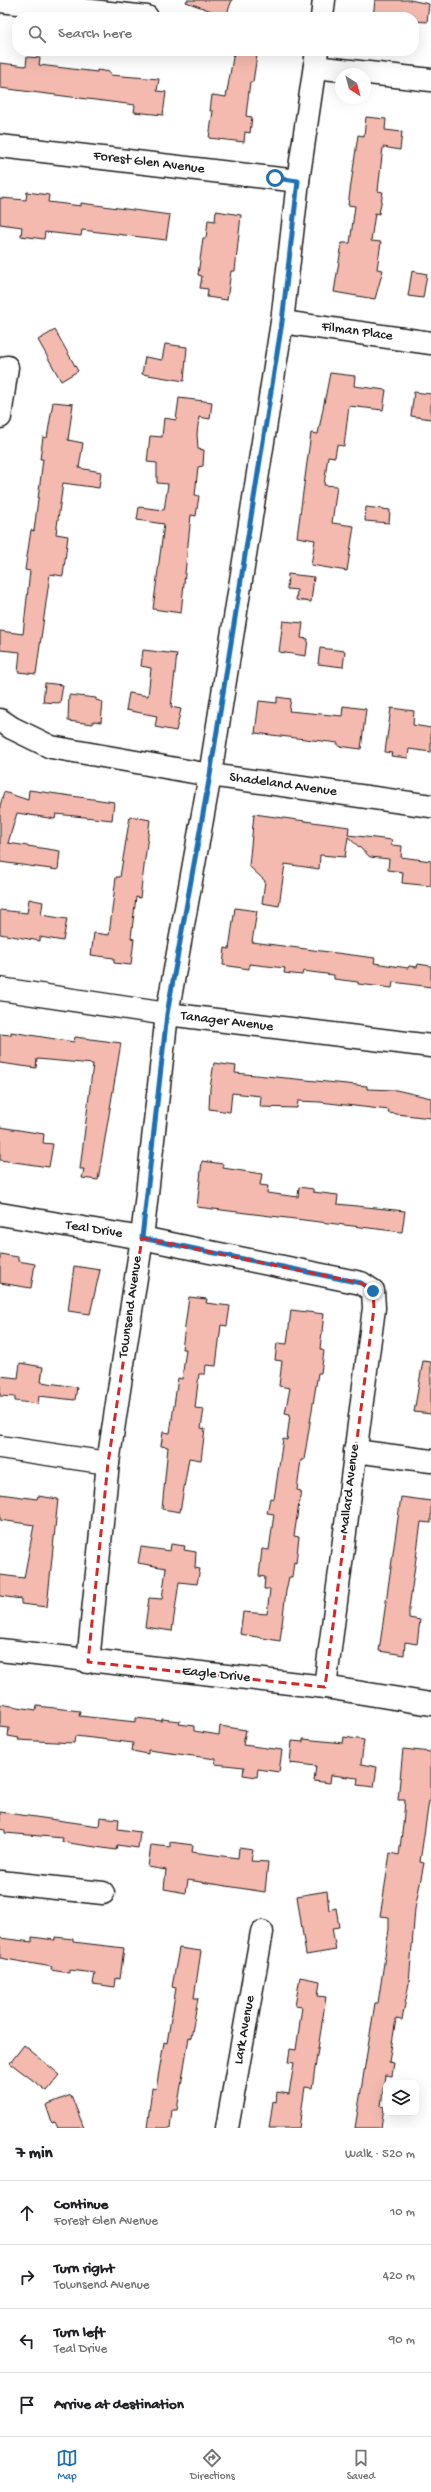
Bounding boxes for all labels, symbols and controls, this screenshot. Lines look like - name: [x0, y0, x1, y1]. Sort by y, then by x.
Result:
- search box: [12, 12, 419, 56]
- icon: search: [26, 23, 48, 45]
- text: Search here: [58, 25, 132, 43]
- north arrow: [335, 68, 371, 104]
- street label: Forest Glen Avenue: [91, 148, 206, 178]
- route start: [266, 169, 284, 187]
- street label: Filman Place: [319, 318, 394, 346]
- street label: Shadeland Avenue: [228, 769, 339, 801]
- street label: Tanager Avenue: [179, 1008, 275, 1036]
- street label: Teal Drive: [63, 1217, 124, 1243]
- street label: Townsend Avenue: [115, 1254, 147, 1360]
- route end: [364, 1282, 382, 1300]
- street label: Mallard Avenue: [336, 1443, 364, 1535]
- street label: Eagle Drive: [181, 1663, 252, 1687]
- street label: Lark Avenue: [231, 1994, 260, 2066]
- map controls: [383, 2080, 419, 2116]
- button: layers: [383, 2080, 419, 2116]
- text: 7 min: [16, 2144, 53, 2164]
- text: Walk · 520 m: [345, 2147, 415, 2162]
- text: Continue: [54, 2196, 108, 2214]
- icon: ahead: [16, 2202, 38, 2224]
- text: 10 m: [390, 2205, 415, 2220]
- text: Forest Glen Avenue: [54, 2214, 158, 2229]
- text: Turn right: [54, 2260, 114, 2278]
- icon: right: [16, 2266, 38, 2288]
- text: 420 m: [383, 2269, 415, 2284]
- text: Townsend Avenue: [54, 2278, 149, 2293]
- text: Turn left: [54, 2324, 105, 2342]
- icon: left: [16, 2330, 38, 2352]
- text: 90 m: [389, 2333, 415, 2348]
- text: Teal Drive: [54, 2342, 107, 2357]
- icon: arrive: [16, 2394, 38, 2416]
- text: Arrive at destination: [54, 2396, 184, 2414]
- tab: Map: [56, 2447, 78, 2483]
- tab: Directions: [190, 2447, 235, 2483]
- tab: Saved: [347, 2447, 375, 2483]

